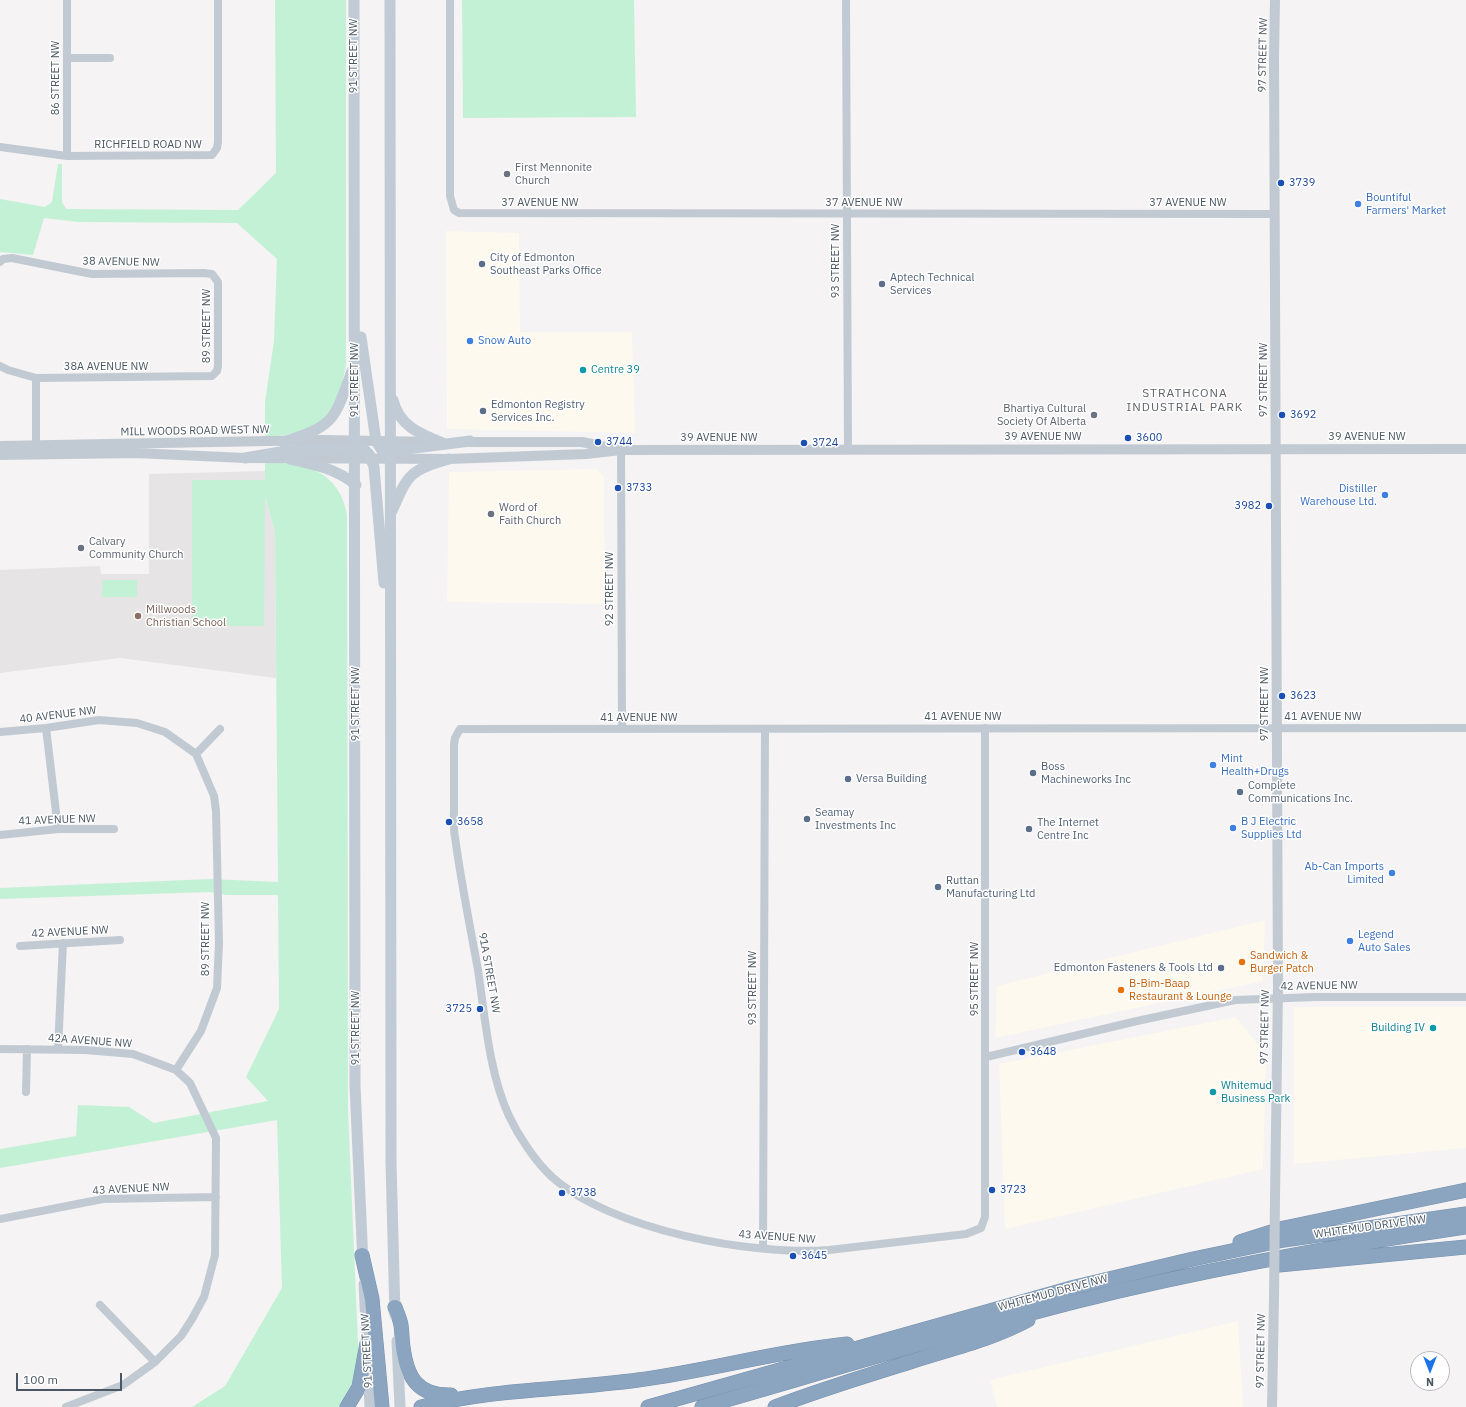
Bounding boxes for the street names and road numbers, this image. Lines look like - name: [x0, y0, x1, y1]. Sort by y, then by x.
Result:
- street label: 97 STREET NW: [1256, 18, 1270, 92]
- street label: 91 STREET NW: [347, 19, 361, 93]
- street label: 86 STREET NW: [49, 41, 63, 115]
- street label: RICHFIELD ROAD NW: [94, 138, 202, 152]
- street label: 37 AVENUE NW: [501, 196, 579, 210]
- street label: 37 AVENUE NW: [825, 196, 903, 210]
- street label: 37 AVENUE NW: [1149, 196, 1227, 210]
- street label: 93 STREET NW: [829, 224, 843, 298]
- street label: 38 AVENUE NW: [82, 255, 160, 269]
- street label: 89 STREET NW: [200, 289, 214, 363]
- street label: 91 STREET NW: [348, 343, 362, 417]
- street label: 97 STREET NW: [1257, 343, 1271, 417]
- street label: 38A AVENUE NW: [64, 360, 148, 374]
- street label: MILL WOODS ROAD WEST NW: [120, 423, 270, 439]
- street label: 39 AVENUE NW: [1004, 430, 1082, 444]
- street label: 39 AVENUE NW: [1328, 430, 1406, 444]
- street label: 39 AVENUE NW: [680, 431, 758, 445]
- street label: 92 STREET NW: [603, 552, 617, 626]
- street label: 91 STREET NW: [349, 667, 363, 741]
- street label: 97 STREET NW: [1258, 667, 1272, 741]
- street label: 40 AVENUE NW: [19, 704, 97, 726]
- street label: 41 AVENUE NW: [924, 710, 1002, 724]
- street label: 41 AVENUE NW: [1284, 710, 1362, 724]
- street label: 41 AVENUE NW: [600, 711, 678, 725]
- street label: 41 AVENUE NW: [18, 812, 96, 828]
- street label: 89 STREET NW: [199, 902, 213, 976]
- street label: 42 AVENUE NW: [31, 923, 109, 941]
- street label: 91A STREET NW: [475, 932, 503, 1014]
- street label: 95 STREET NW: [968, 942, 982, 1016]
- street label: 93 STREET NW: [746, 951, 760, 1025]
- street label: 42 AVENUE NW: [1280, 979, 1358, 993]
- street label: 97 STREET NW: [1258, 990, 1272, 1064]
- street label: 91 STREET NW: [349, 991, 363, 1065]
- street label: 42A AVENUE NW: [47, 1031, 133, 1051]
- street label: 43 AVENUE NW: [92, 1180, 170, 1198]
- street label: WHITEMUD DRIVE NW: [1313, 1213, 1427, 1241]
- street label: 43 AVENUE NW: [738, 1228, 816, 1246]
- street label: WHITEMUD DRIVE NW: [997, 1272, 1109, 1314]
- street label: 91 STREET NW: [358, 1313, 376, 1389]
- street label: 97 STREET NW: [1254, 1314, 1268, 1388]

